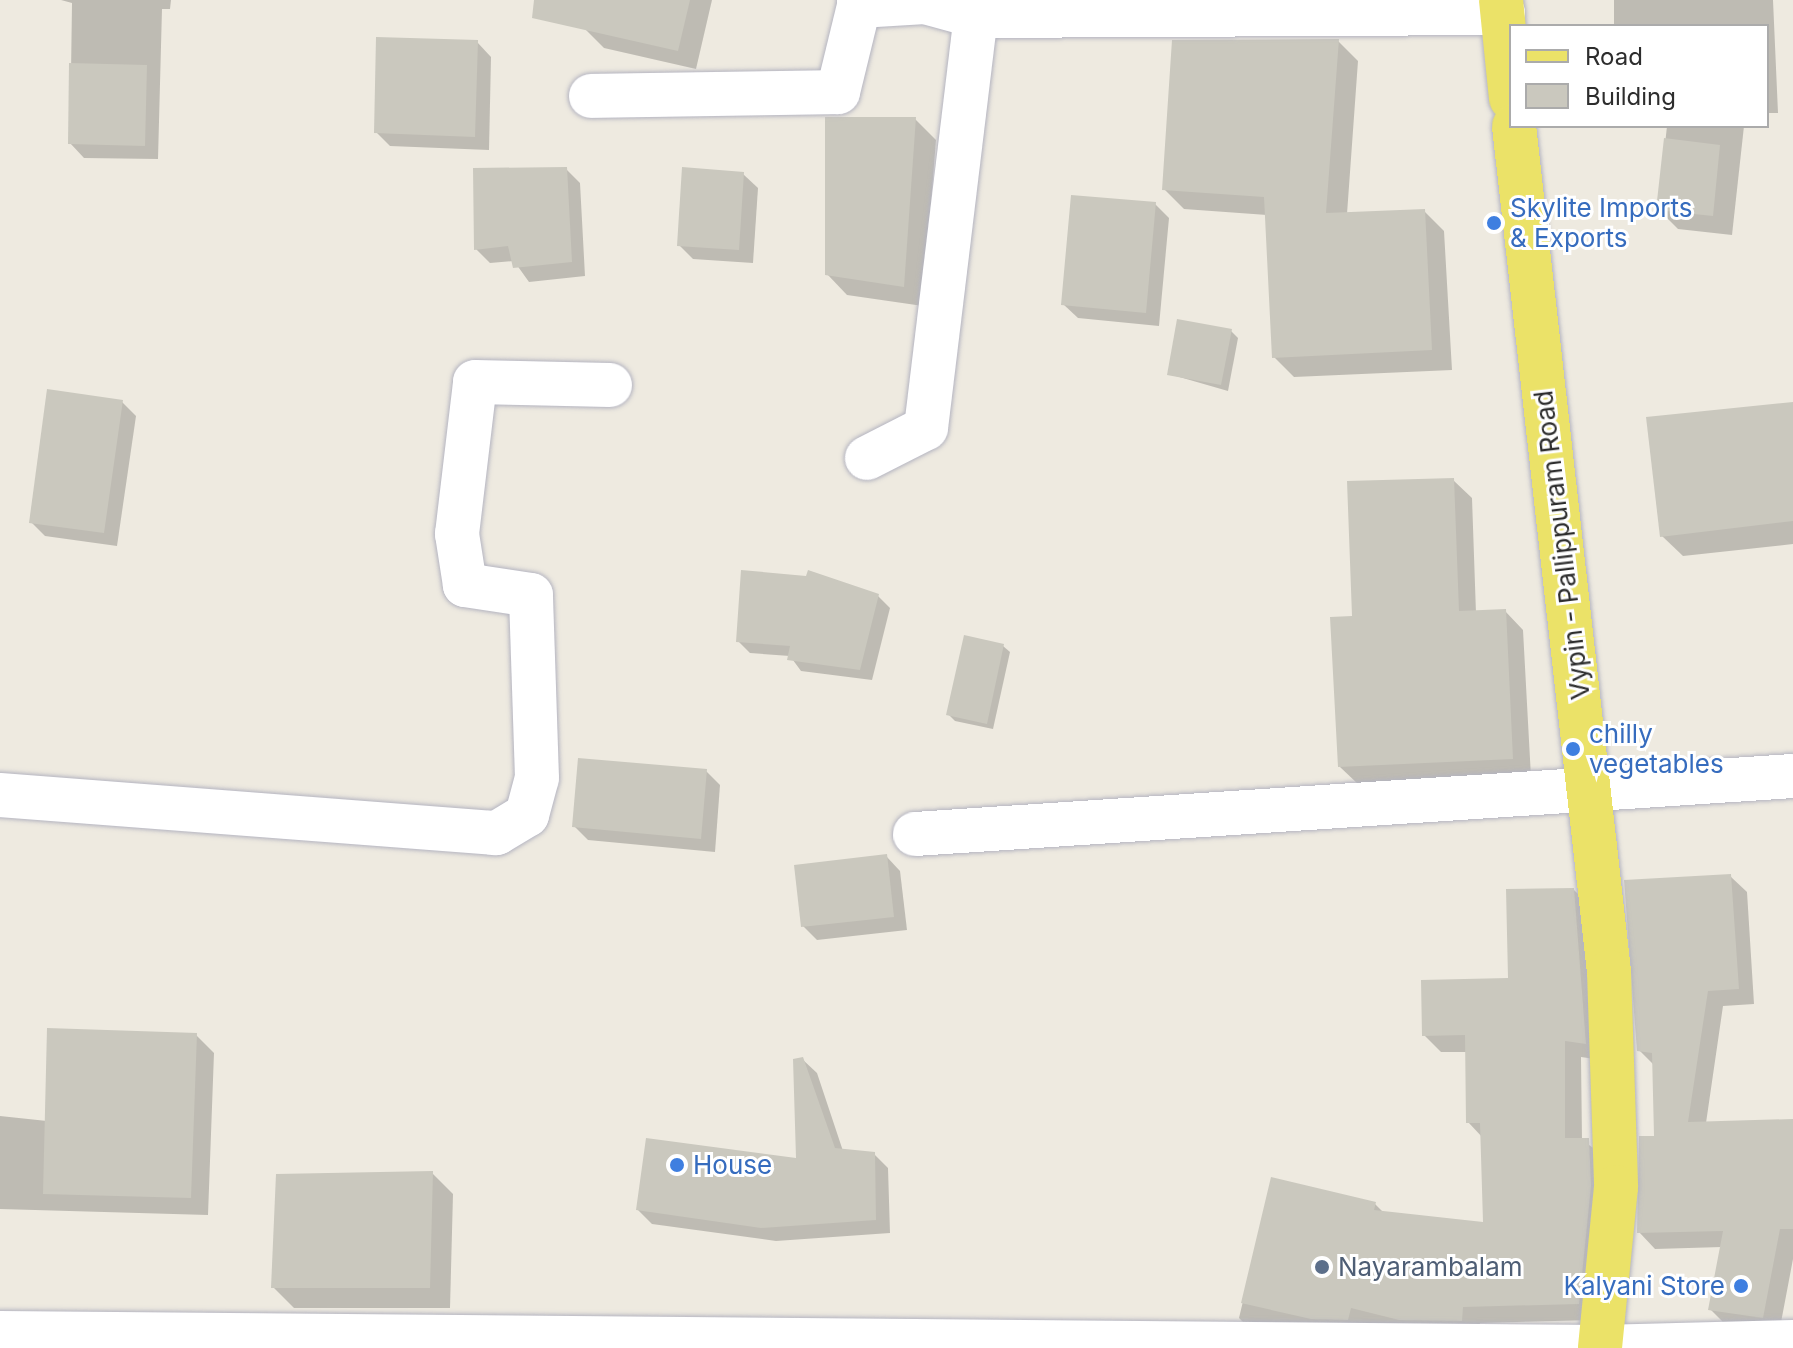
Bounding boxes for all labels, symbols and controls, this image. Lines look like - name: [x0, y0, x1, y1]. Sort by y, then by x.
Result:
- legend: [1509, 24, 1769, 128]
- text: Road: [1585, 42, 1643, 71]
- text: Building: [1585, 82, 1676, 111]
- place label: Skylite Imports & Exports: [1510, 192, 1692, 254]
- marker: Skylite Imports & Exports: [1485, 214, 1503, 232]
- street label: Vypin - Pallippuram Road: [1528, 389, 1596, 701]
- place label: chilly vegetables: [1589, 718, 1724, 780]
- marker: chilly vegetables: [1564, 740, 1582, 758]
- place label: House: [693, 1149, 772, 1181]
- marker: House: [668, 1156, 686, 1174]
- place label: Nayarambalam: [1338, 1251, 1523, 1283]
- marker: Nayarambalam: [1313, 1258, 1331, 1276]
- place label: Kalyani Store: [1563, 1270, 1725, 1302]
- marker: Kalyani Store: [1732, 1277, 1750, 1295]

